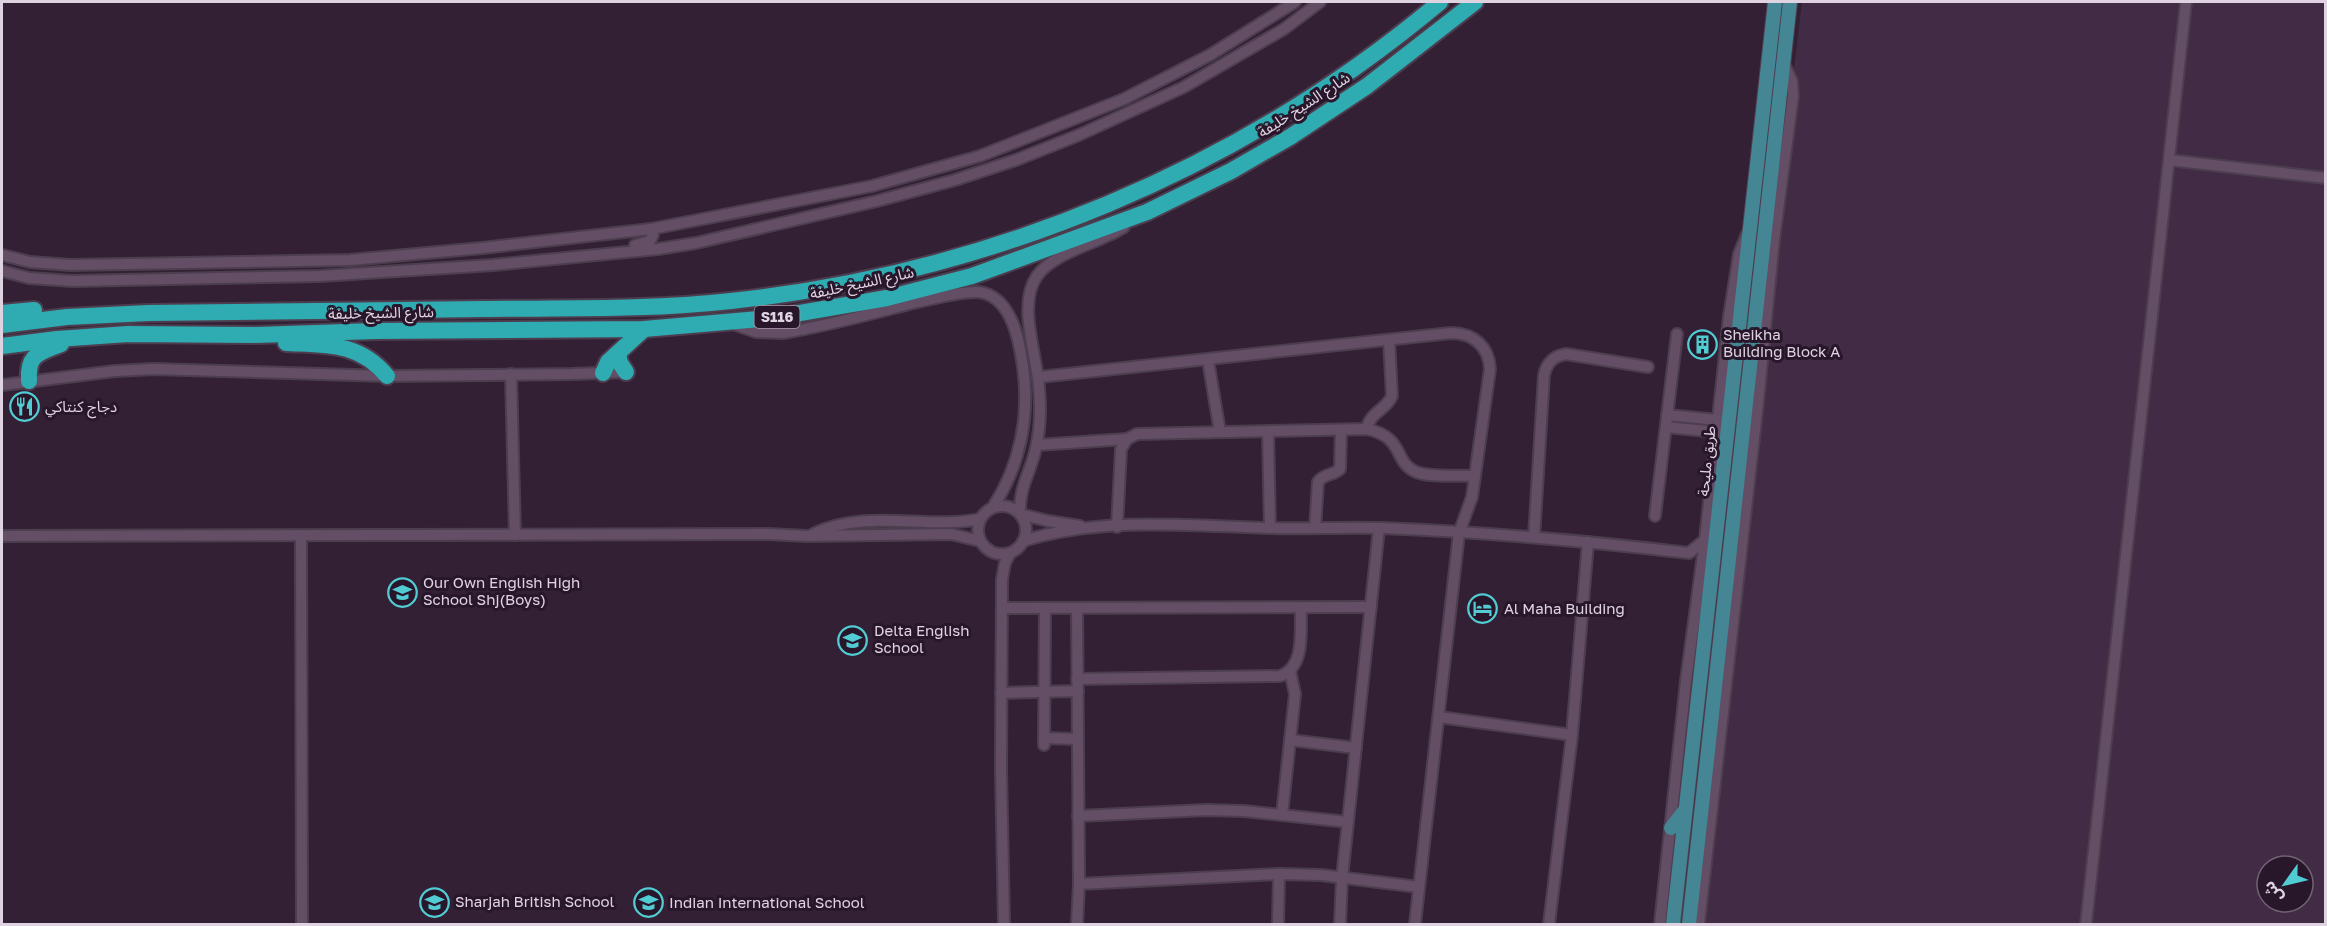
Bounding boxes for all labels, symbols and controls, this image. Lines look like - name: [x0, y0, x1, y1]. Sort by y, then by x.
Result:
- street label: شارع الشيخ خليفة: [1254, 68, 1355, 144]
- street label: شارع الشيخ خليفة: [808, 262, 917, 306]
- street label: شارع الشيخ خليفة: [328, 302, 434, 326]
- road number: S116: [754, 306, 800, 328]
- place label: Sheikha Building Block A: [1723, 325, 1840, 360]
- building icon: Sheikha Building Block A: [1686, 328, 1718, 360]
- restaurant icon: دجاج كنتاكي: [8, 391, 40, 423]
- place label: دجاج كنتاكي: [45, 397, 117, 419]
- street label: طريق مليحة: [1693, 425, 1721, 497]
- place label: Our Own English High School Shj(Boys): [423, 573, 580, 608]
- school or university icon: Our Own English High School Shj(Boys): [386, 576, 418, 608]
- hotel icon: Al Maha Building: [1467, 593, 1499, 625]
- place label: Al Maha Building: [1504, 599, 1625, 617]
- place label: Delta English School: [874, 621, 970, 656]
- school or university icon: Delta English School: [837, 624, 869, 656]
- north arrow: [2255, 854, 2315, 914]
- text: ش: [2258, 878, 2287, 907]
- school or university icon: Sharjah British School: [418, 886, 450, 918]
- school or university icon: Indian International School: [632, 887, 664, 919]
- place label: Sharjah British School: [455, 892, 614, 910]
- place label: Indian International School: [669, 893, 865, 911]

